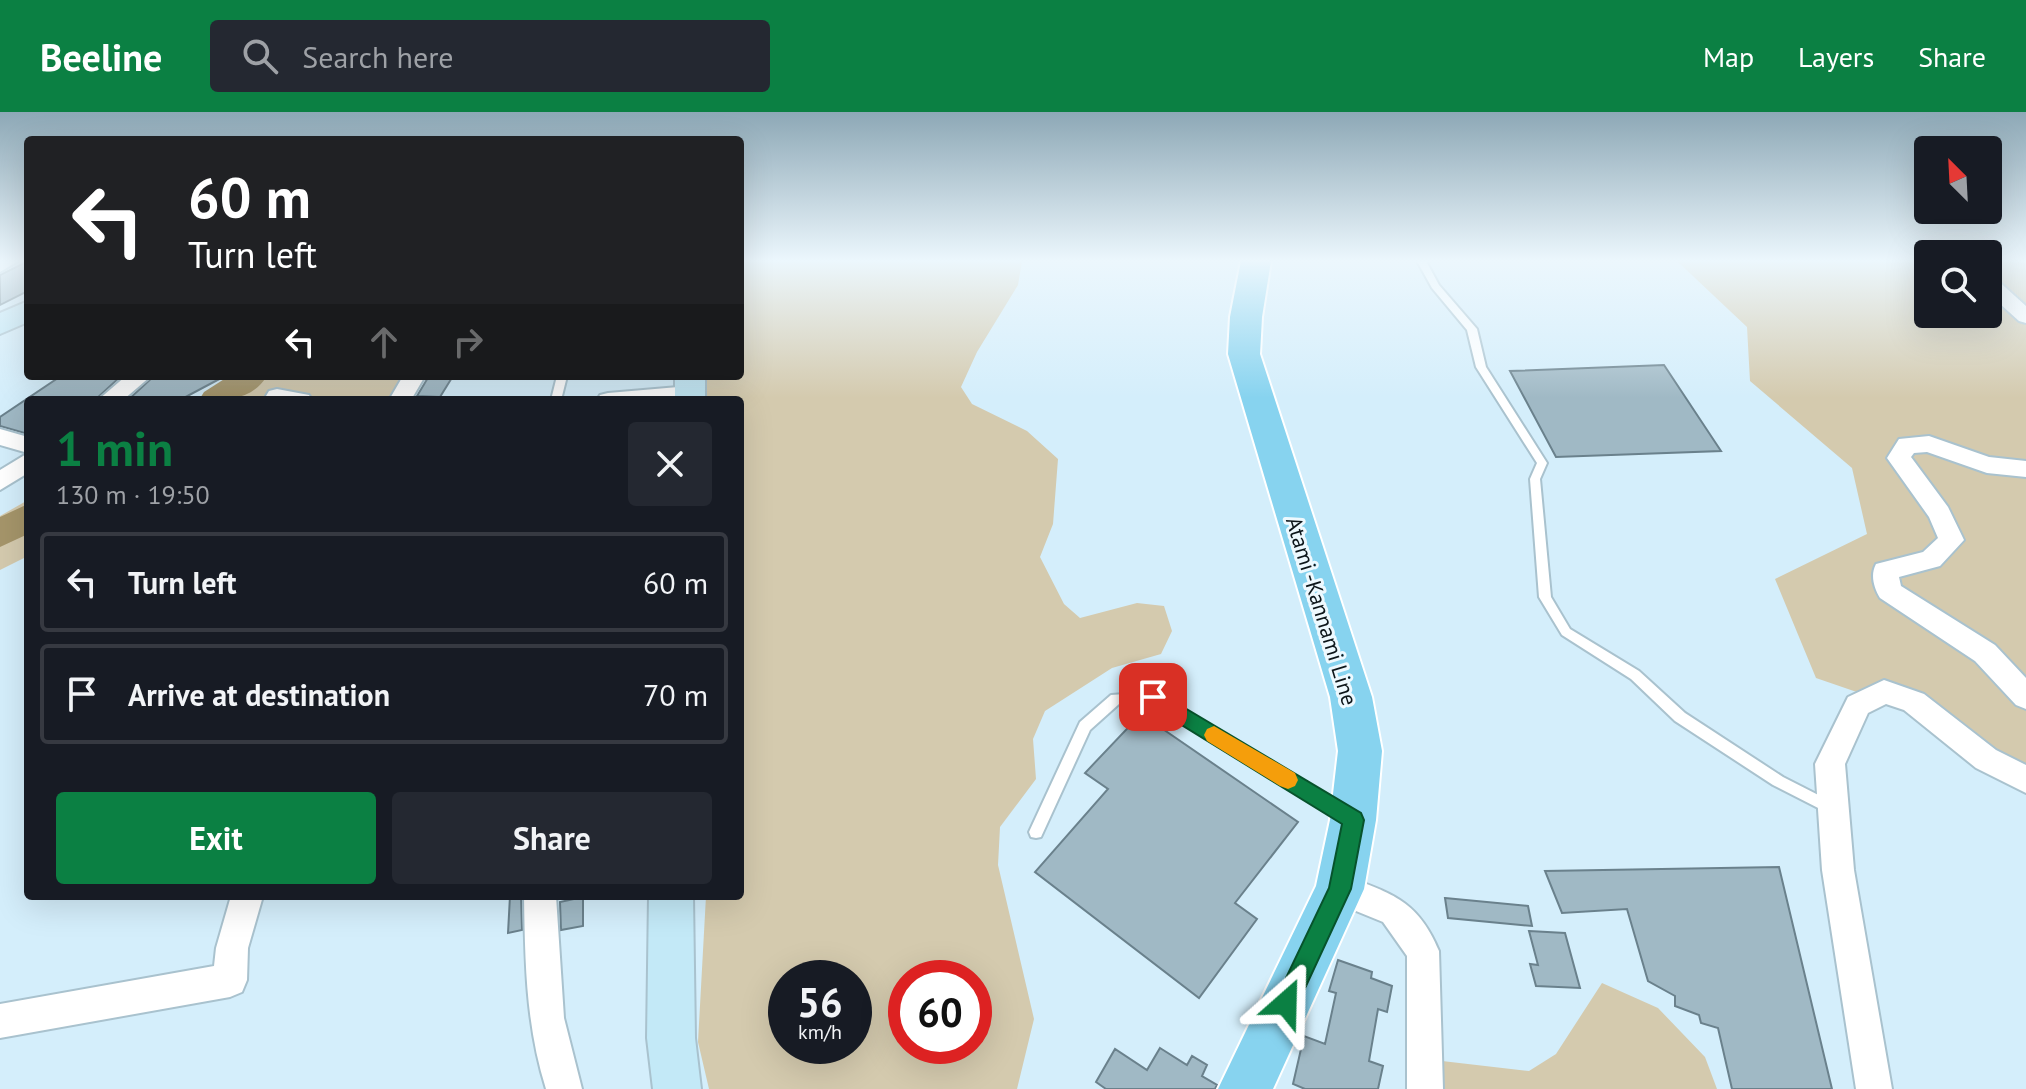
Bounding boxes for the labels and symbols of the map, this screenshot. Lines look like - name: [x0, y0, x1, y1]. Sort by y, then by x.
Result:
- north arrow: [1914, 136, 2002, 224]
- street label: Atami -Kannami Line: [1280, 513, 1364, 709]
- pin: [1119, 663, 1187, 731]
- speed limit sign: 60: [888, 960, 992, 1064]
- position arrow: [1244, 961, 1328, 1045]

